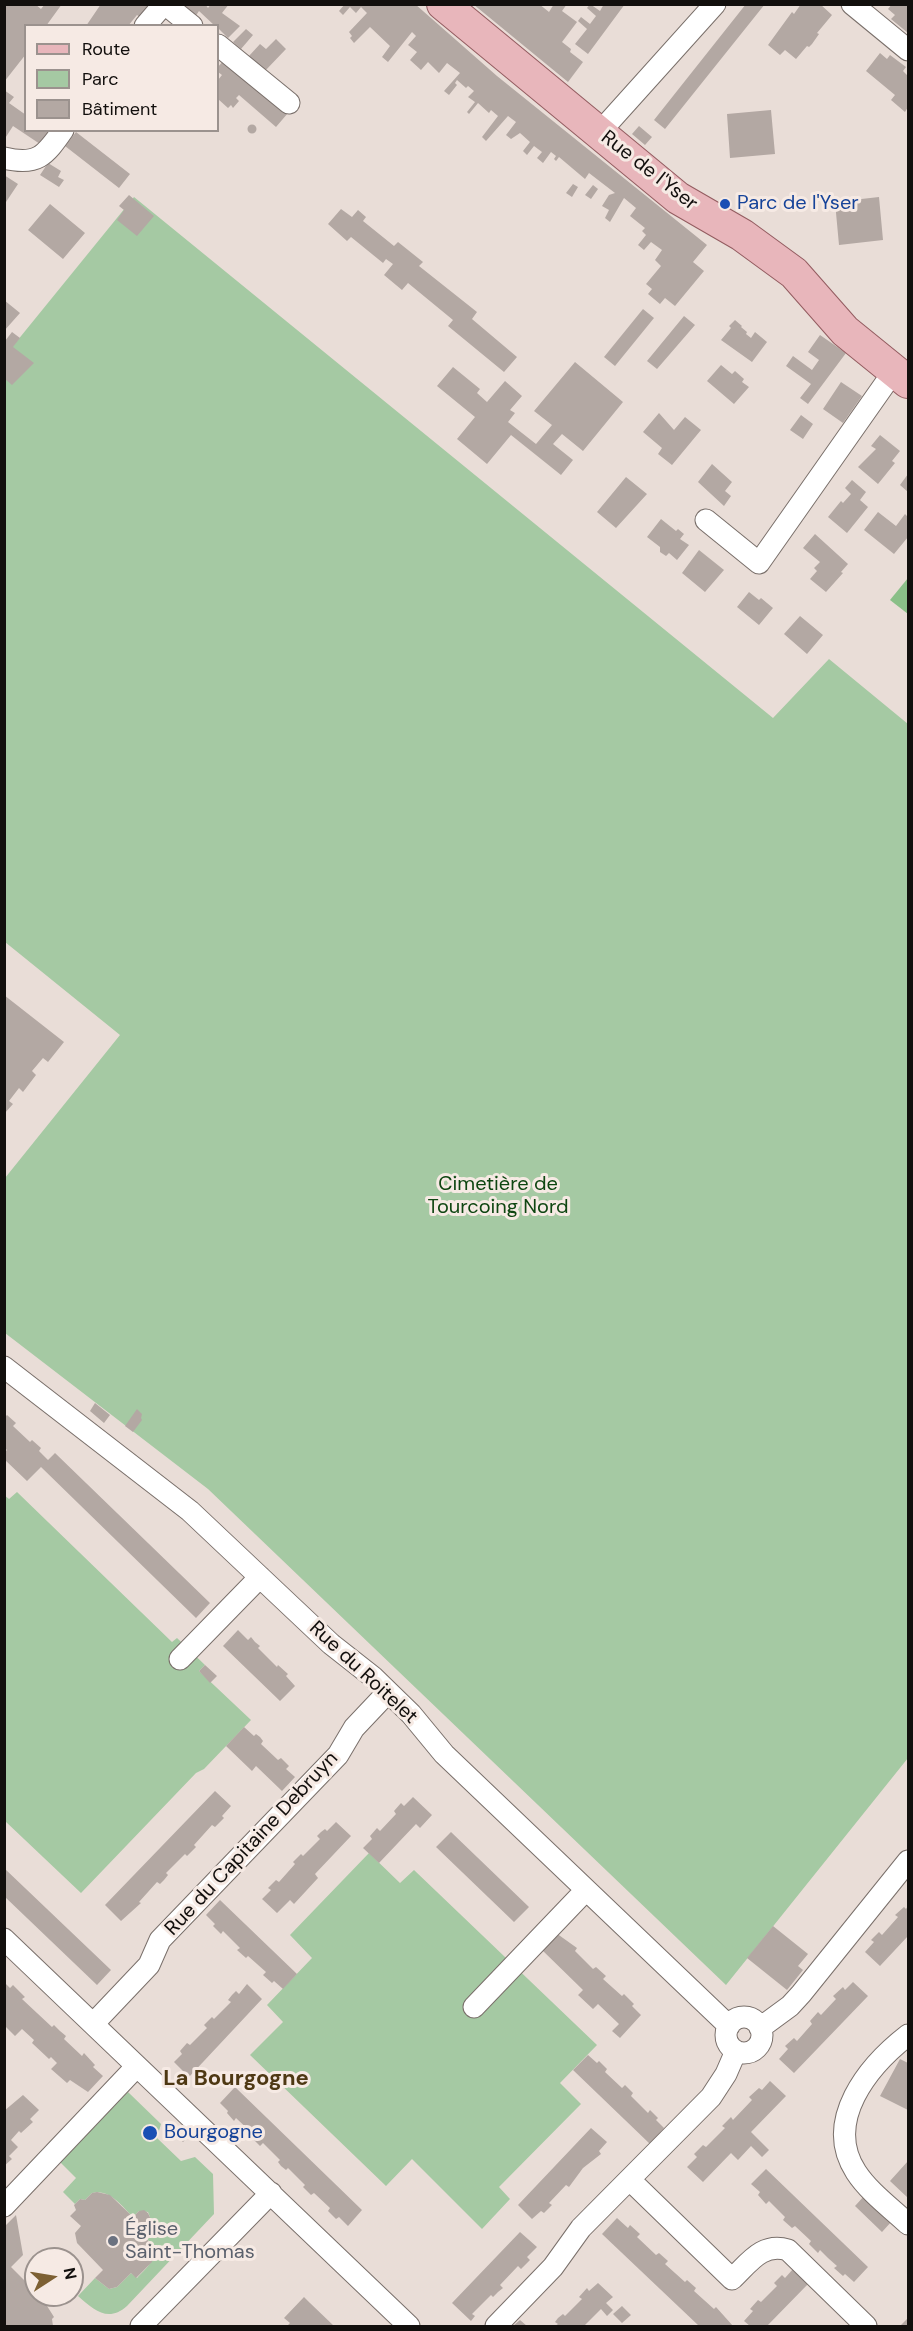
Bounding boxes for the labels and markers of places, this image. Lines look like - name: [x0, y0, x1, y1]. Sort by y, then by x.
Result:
- place label: Parc de l'Yser: [737, 192, 859, 216]
- marker: Parc de l'Yser: [718, 197, 732, 211]
- place label: Bourgogne: [164, 2121, 263, 2145]
- marker: Bourgogne: [141, 2124, 159, 2142]
- place label: Église Saint-Thomas: [125, 2218, 255, 2265]
- marker: Église Saint-Thomas: [106, 2234, 120, 2248]

